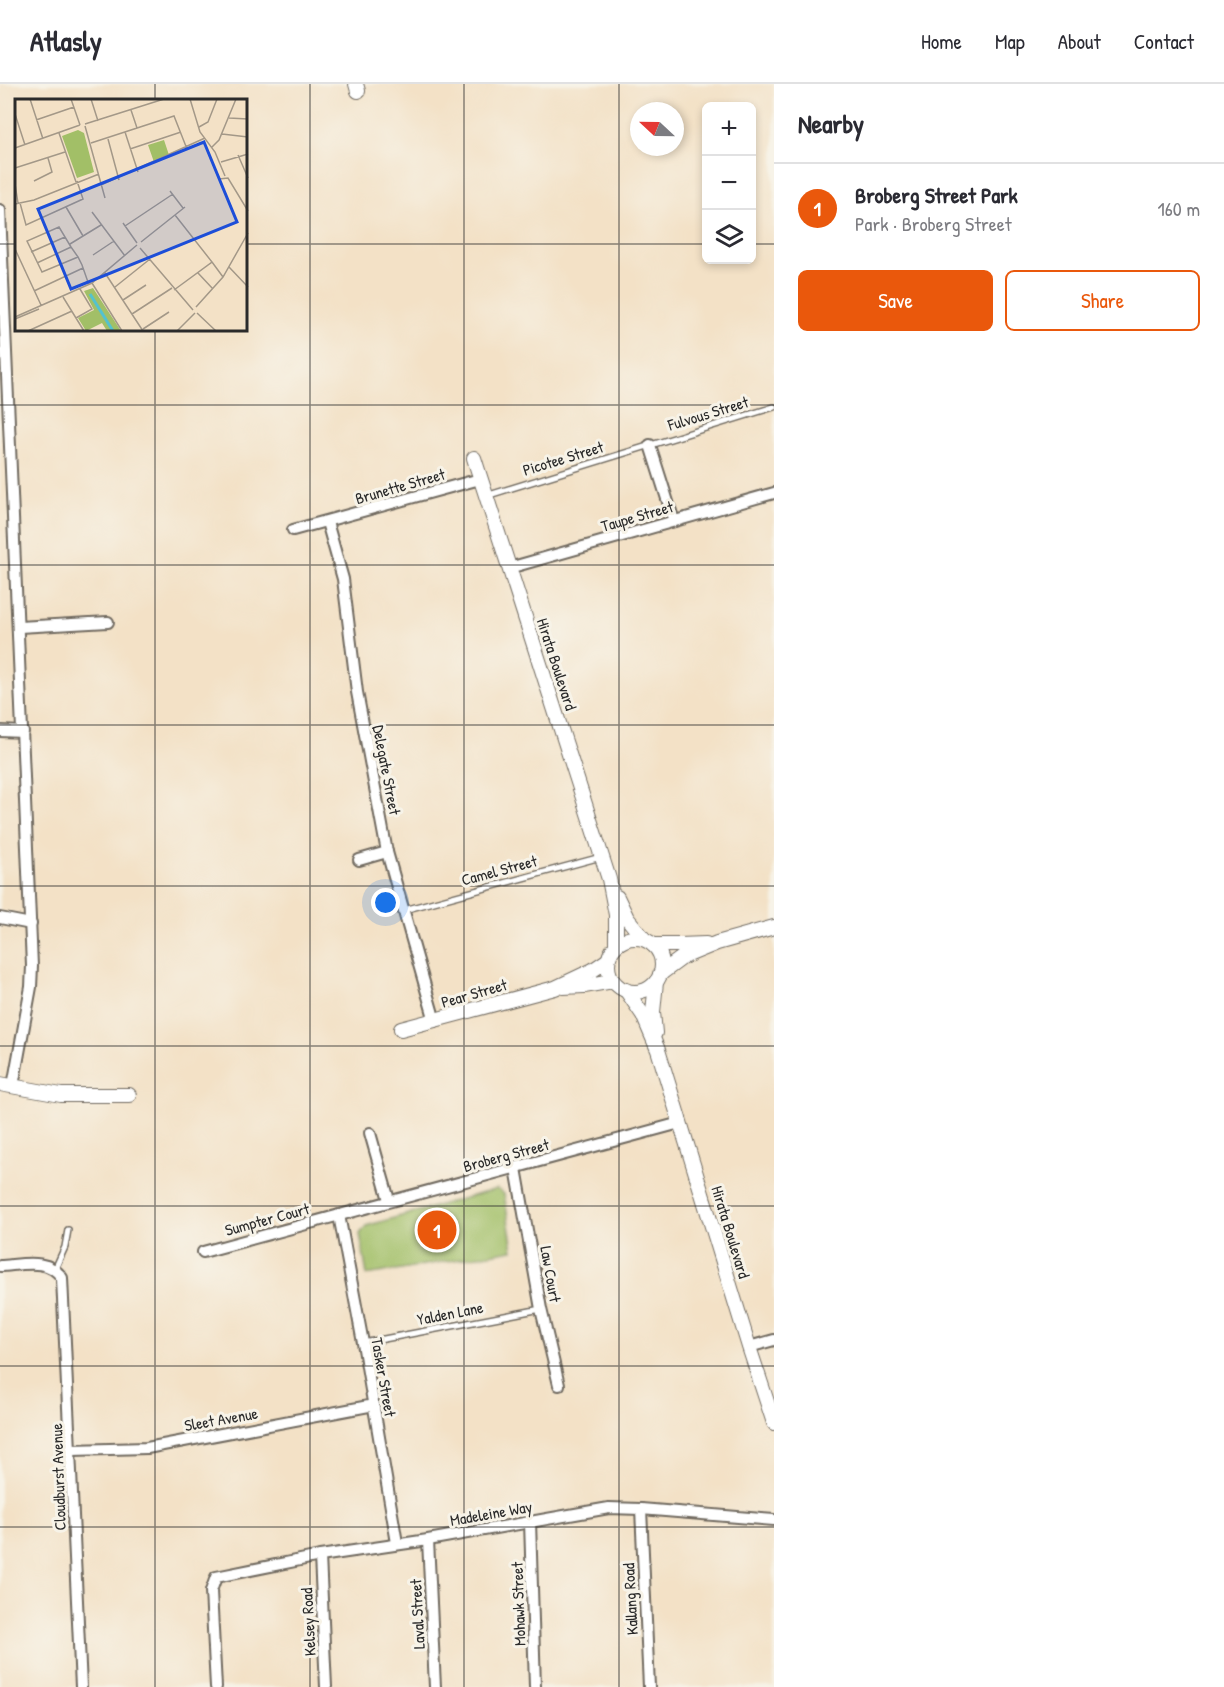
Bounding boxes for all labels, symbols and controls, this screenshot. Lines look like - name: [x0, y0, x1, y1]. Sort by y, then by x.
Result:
- text: Atlasly: [30, 22, 102, 60]
- text: Home: [921, 27, 962, 56]
- text: Map: [995, 27, 1025, 56]
- text: About: [1058, 27, 1101, 56]
- text: Contact: [1134, 27, 1194, 56]
- inset map: [15, 99, 248, 332]
- north arrow: [630, 102, 684, 156]
- map controls: [702, 102, 756, 264]
- button: +: [702, 102, 756, 156]
- text: Nearby: [798, 106, 864, 141]
- button: −: [702, 156, 756, 210]
- text: Broberg Street Park: [855, 180, 1018, 210]
- text: 1: [814, 195, 821, 222]
- text: 160 m: [1158, 195, 1200, 222]
- button: layers: [702, 210, 756, 264]
- text: Park · Broberg Street: [855, 210, 1012, 237]
- button: Save: [798, 270, 993, 331]
- button: Share: [1005, 270, 1200, 331]
- street label: Fulvous Street: [664, 390, 751, 436]
- street label: Picotee Street: [520, 435, 606, 481]
- street label: Brunette Street: [352, 463, 448, 509]
- street label: Taupe Street: [598, 495, 676, 537]
- street label: Hirata Boulevard: [532, 615, 582, 713]
- street label: Delegate Street: [368, 723, 407, 817]
- street label: Camel Street: [459, 849, 540, 891]
- your location: [371, 888, 400, 917]
- street label: Pear Street: [439, 973, 510, 1013]
- street label: Broberg Street: [461, 1133, 552, 1177]
- street label: Hirata Boulevard: [707, 1183, 755, 1281]
- street label: Sumpter Court: [222, 1197, 312, 1241]
- pin: 1: [418, 1208, 456, 1252]
- street label: Law Court: [535, 1244, 567, 1304]
- street label: Yalden Lane: [415, 1296, 486, 1330]
- street label: Tasker Street: [366, 1336, 402, 1419]
- street label: Sleet Avenue: [183, 1402, 260, 1436]
- street label: Cloudburst Avenue: [45, 1422, 71, 1531]
- street label: Madeleine Way: [448, 1495, 534, 1531]
- street label: Mohawk Street: [506, 1561, 530, 1646]
- street label: Kallang Road: [617, 1562, 643, 1636]
- street label: Laval Street: [404, 1578, 430, 1650]
- street label: Kelsey Road: [295, 1587, 321, 1657]

